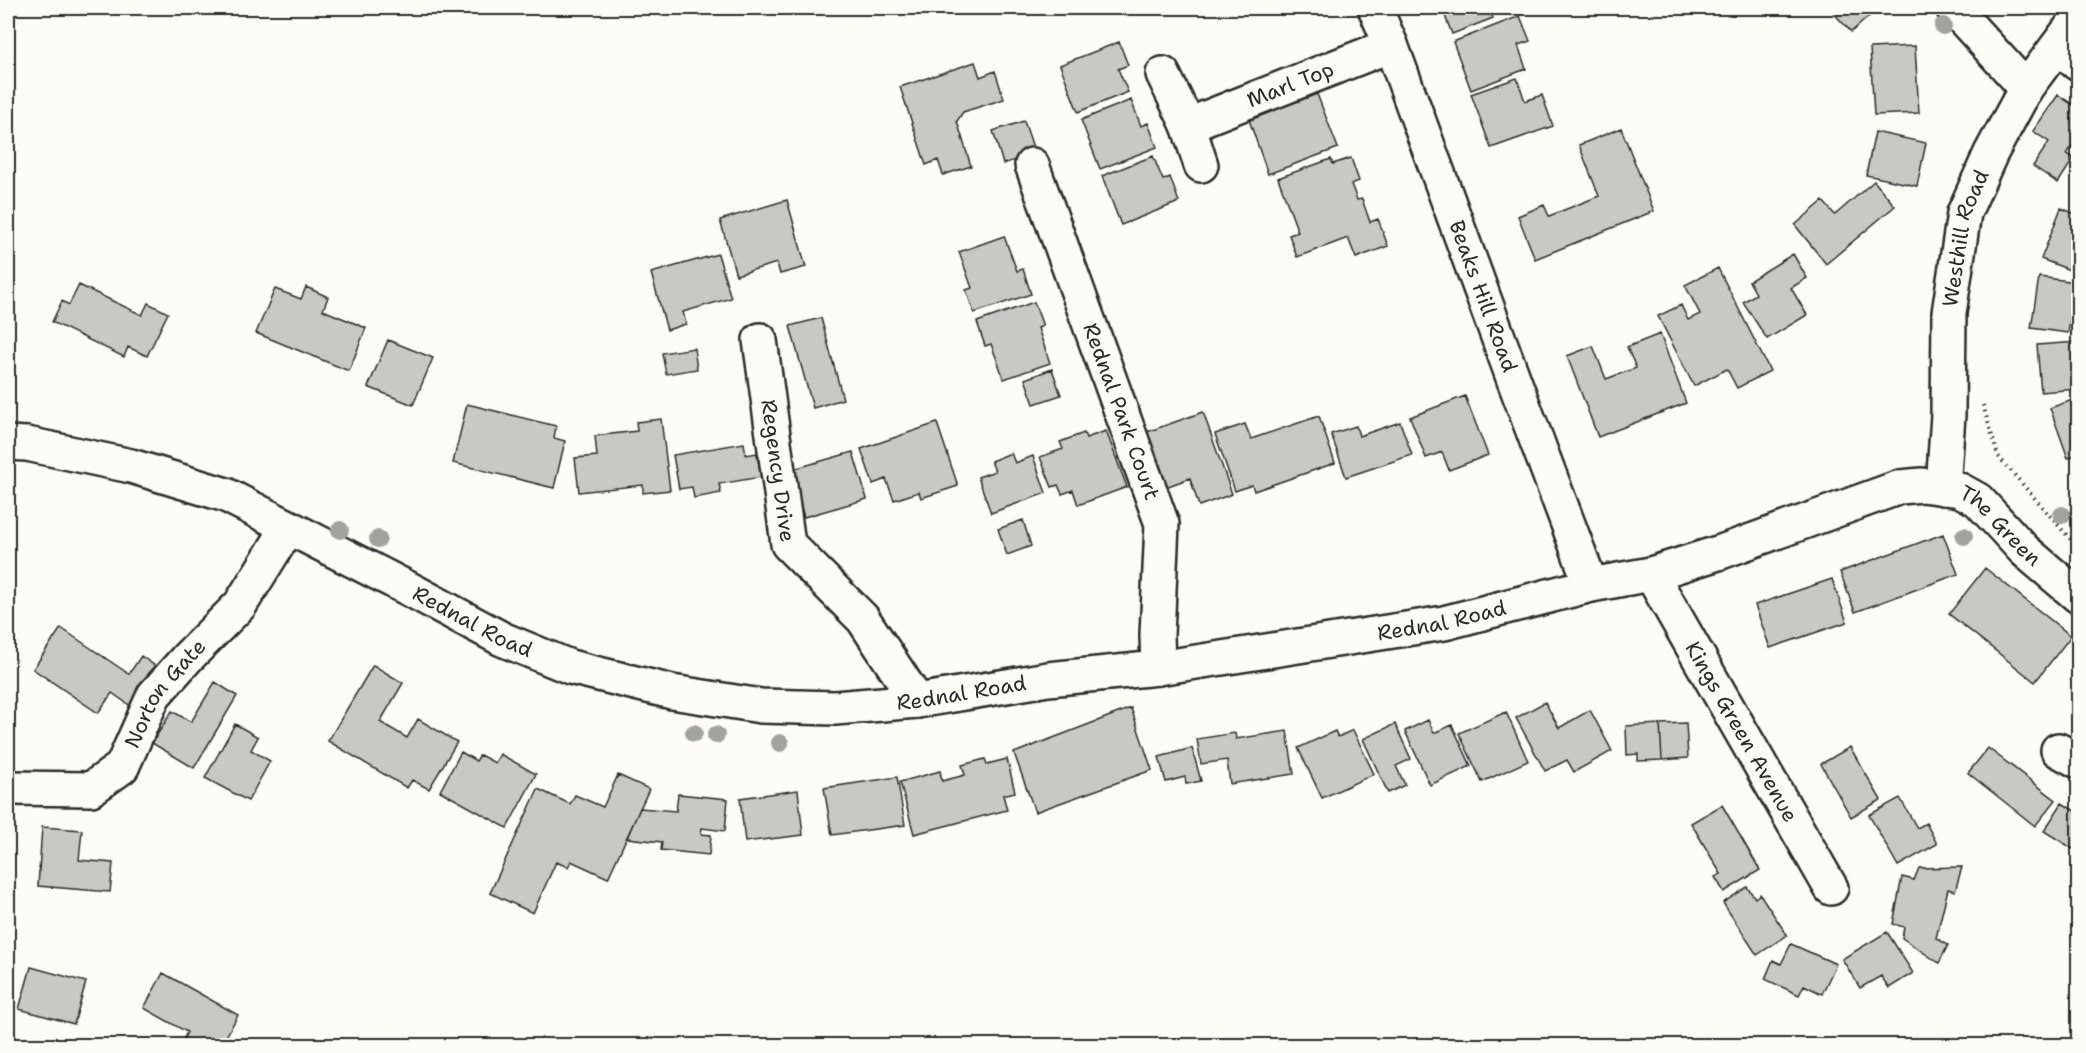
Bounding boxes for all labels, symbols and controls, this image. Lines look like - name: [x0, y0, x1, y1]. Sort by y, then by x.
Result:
- street label: Marl Top: [1243, 55, 1338, 114]
- street label: Westhill Road: [1936, 165, 1996, 309]
- street label: Beaks Hill Road: [1443, 216, 1524, 376]
- street label: Rednal Park Court: [1076, 319, 1166, 504]
- street label: Regency Drive: [754, 398, 802, 544]
- street label: The Green: [1955, 479, 2047, 572]
- street label: Rednal Road: [408, 579, 537, 664]
- street label: Rednal Road: [1375, 594, 1509, 647]
- street label: Norton Gate: [118, 633, 212, 753]
- street label: Kings Green Avenue: [1679, 636, 1804, 827]
- street label: Rednal Road: [895, 669, 1028, 717]

